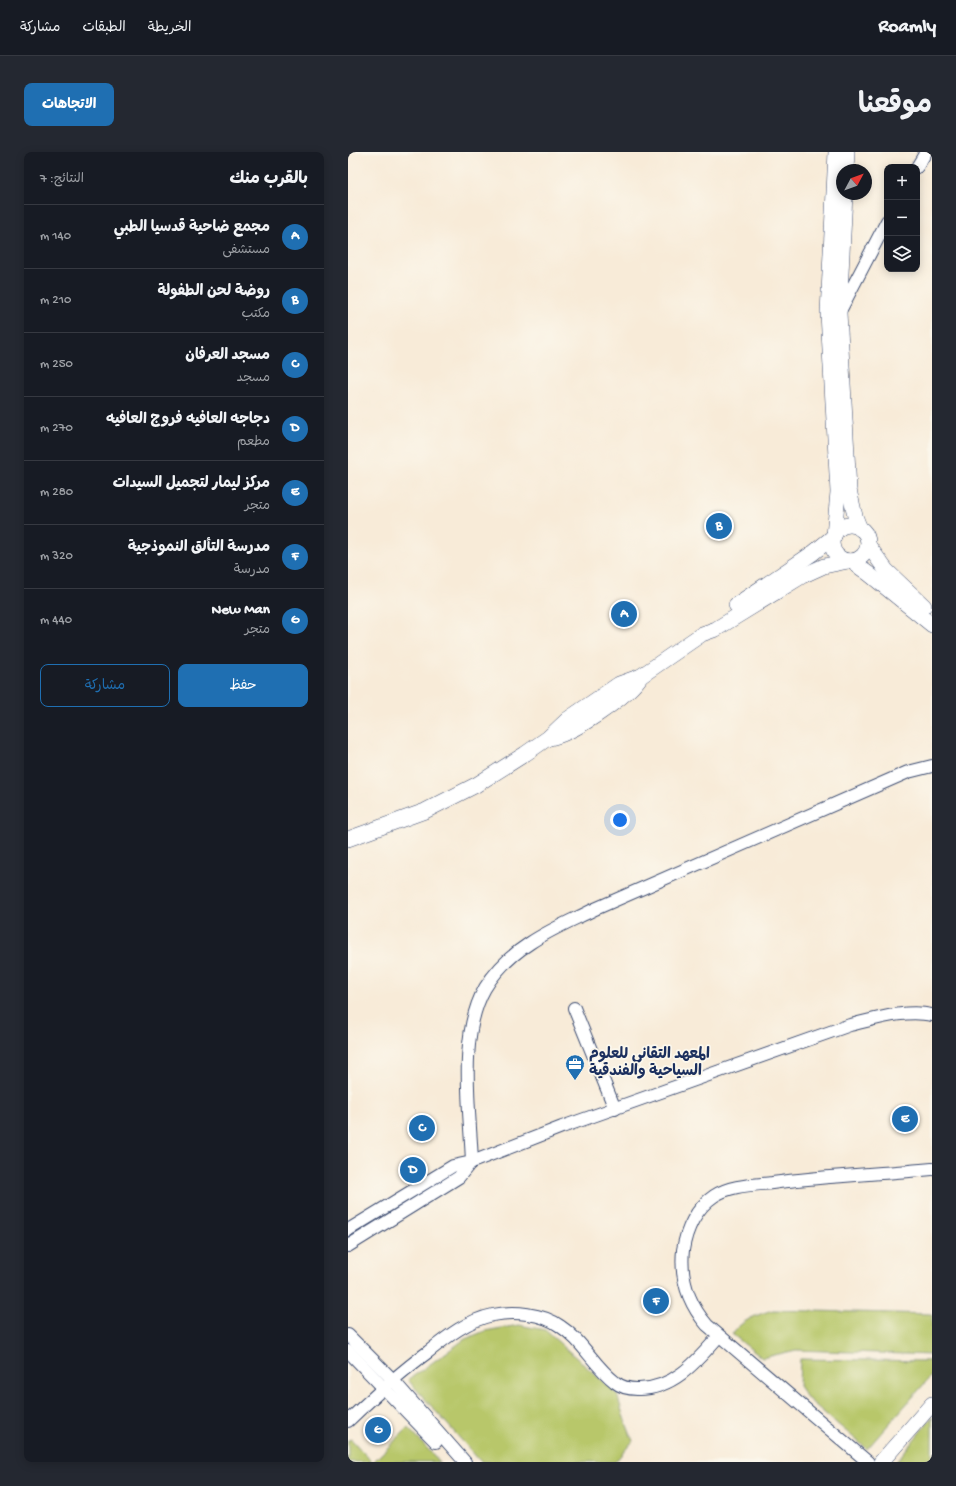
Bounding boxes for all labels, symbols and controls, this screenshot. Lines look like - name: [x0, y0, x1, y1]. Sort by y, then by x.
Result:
- text: Roamly: [879, 16, 936, 39]
- text: مشاركة: [20, 20, 60, 37]
- text: الطبقات: [82, 20, 126, 37]
- text: الخريطة: [148, 20, 191, 37]
- button: الاتجاهات: [24, 83, 114, 126]
- text: موقعنا: [858, 90, 932, 123]
- north arrow: [836, 164, 872, 200]
- map controls: [884, 164, 920, 272]
- button: +: [884, 164, 920, 200]
- text: بالقرب منك: [229, 170, 308, 190]
- text: النتائج: 7: [40, 172, 84, 187]
- button: −: [884, 200, 920, 236]
- text: مجمع ضاحية قدسيا الطبي: [114, 219, 270, 237]
- text: 140 m: [40, 229, 71, 244]
- text: A: [291, 229, 299, 244]
- button: layers: [884, 236, 920, 272]
- text: مستشفى: [222, 243, 270, 258]
- text: روضة لحن الطفولة: [157, 283, 270, 301]
- text: 210 m: [40, 293, 71, 308]
- text: B: [292, 293, 298, 308]
- text: مكتب: [242, 307, 270, 322]
- text: مسجد العرفان: [185, 347, 270, 365]
- text: 250 m: [40, 357, 73, 372]
- text: C: [291, 357, 299, 372]
- text: مسجد: [237, 371, 270, 386]
- text: دجاجه العافيه فروج العافيه: [106, 411, 270, 429]
- text: 270 m: [40, 421, 73, 436]
- text: D: [291, 421, 299, 436]
- text: مطعم: [237, 435, 270, 450]
- text: مركز ليمار لتجميل السيدات: [113, 475, 270, 493]
- text: 280 m: [40, 485, 73, 500]
- text: E: [291, 485, 299, 500]
- text: متجر: [245, 499, 270, 514]
- pin: B: [706, 511, 732, 541]
- text: مدرسة التألق النموذجية: [128, 539, 270, 557]
- text: 320 m: [40, 549, 73, 564]
- text: F: [292, 549, 298, 564]
- text: مدرسة: [234, 563, 270, 578]
- pin: A: [611, 599, 637, 629]
- text: New Man: [211, 601, 270, 619]
- text: 440 m: [40, 613, 72, 628]
- text: G: [291, 613, 299, 628]
- text: متجر: [245, 623, 270, 638]
- button: مشاركة: [40, 664, 170, 707]
- button: حفظ: [178, 664, 308, 707]
- your location: [610, 810, 630, 830]
- place label: المعهد التقاني للعلوم السياحية والفندقية: [589, 1046, 710, 1081]
- office icon: المعهد التقاني للعلوم السياحية والفندقية: [564, 1053, 586, 1081]
- pin: E: [892, 1104, 918, 1134]
- pin: C: [409, 1113, 435, 1143]
- pin: D: [400, 1155, 426, 1185]
- pin: F: [643, 1286, 669, 1316]
- pin: G: [365, 1415, 391, 1445]

